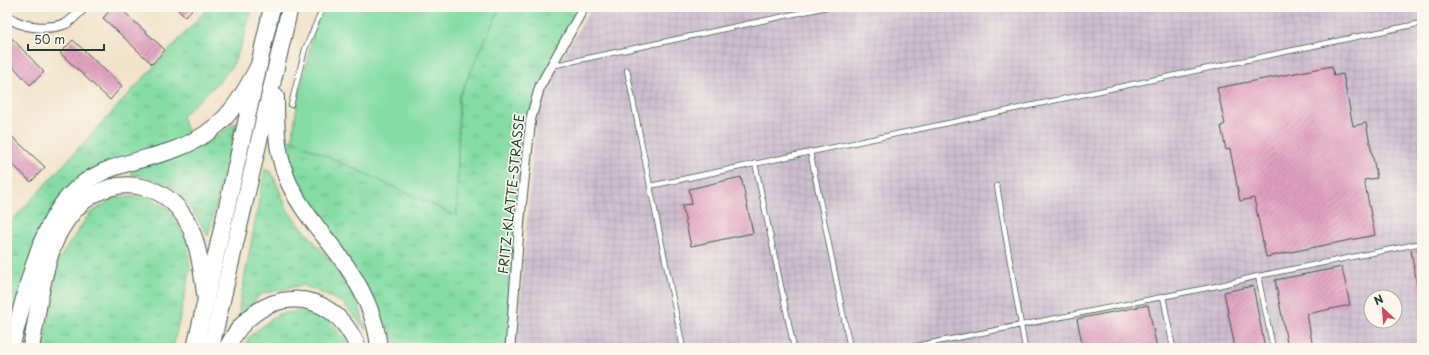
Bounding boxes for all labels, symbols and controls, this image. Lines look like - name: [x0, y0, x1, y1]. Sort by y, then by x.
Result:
- scale bar: [28, 26, 104, 52]
- text: 50 m: [34, 30, 65, 48]
- street label: FRITZ-KLATTE-STRASSE: [493, 113, 528, 275]
- north arrow: [1363, 289, 1403, 329]
- text: N: [1371, 290, 1386, 309]

